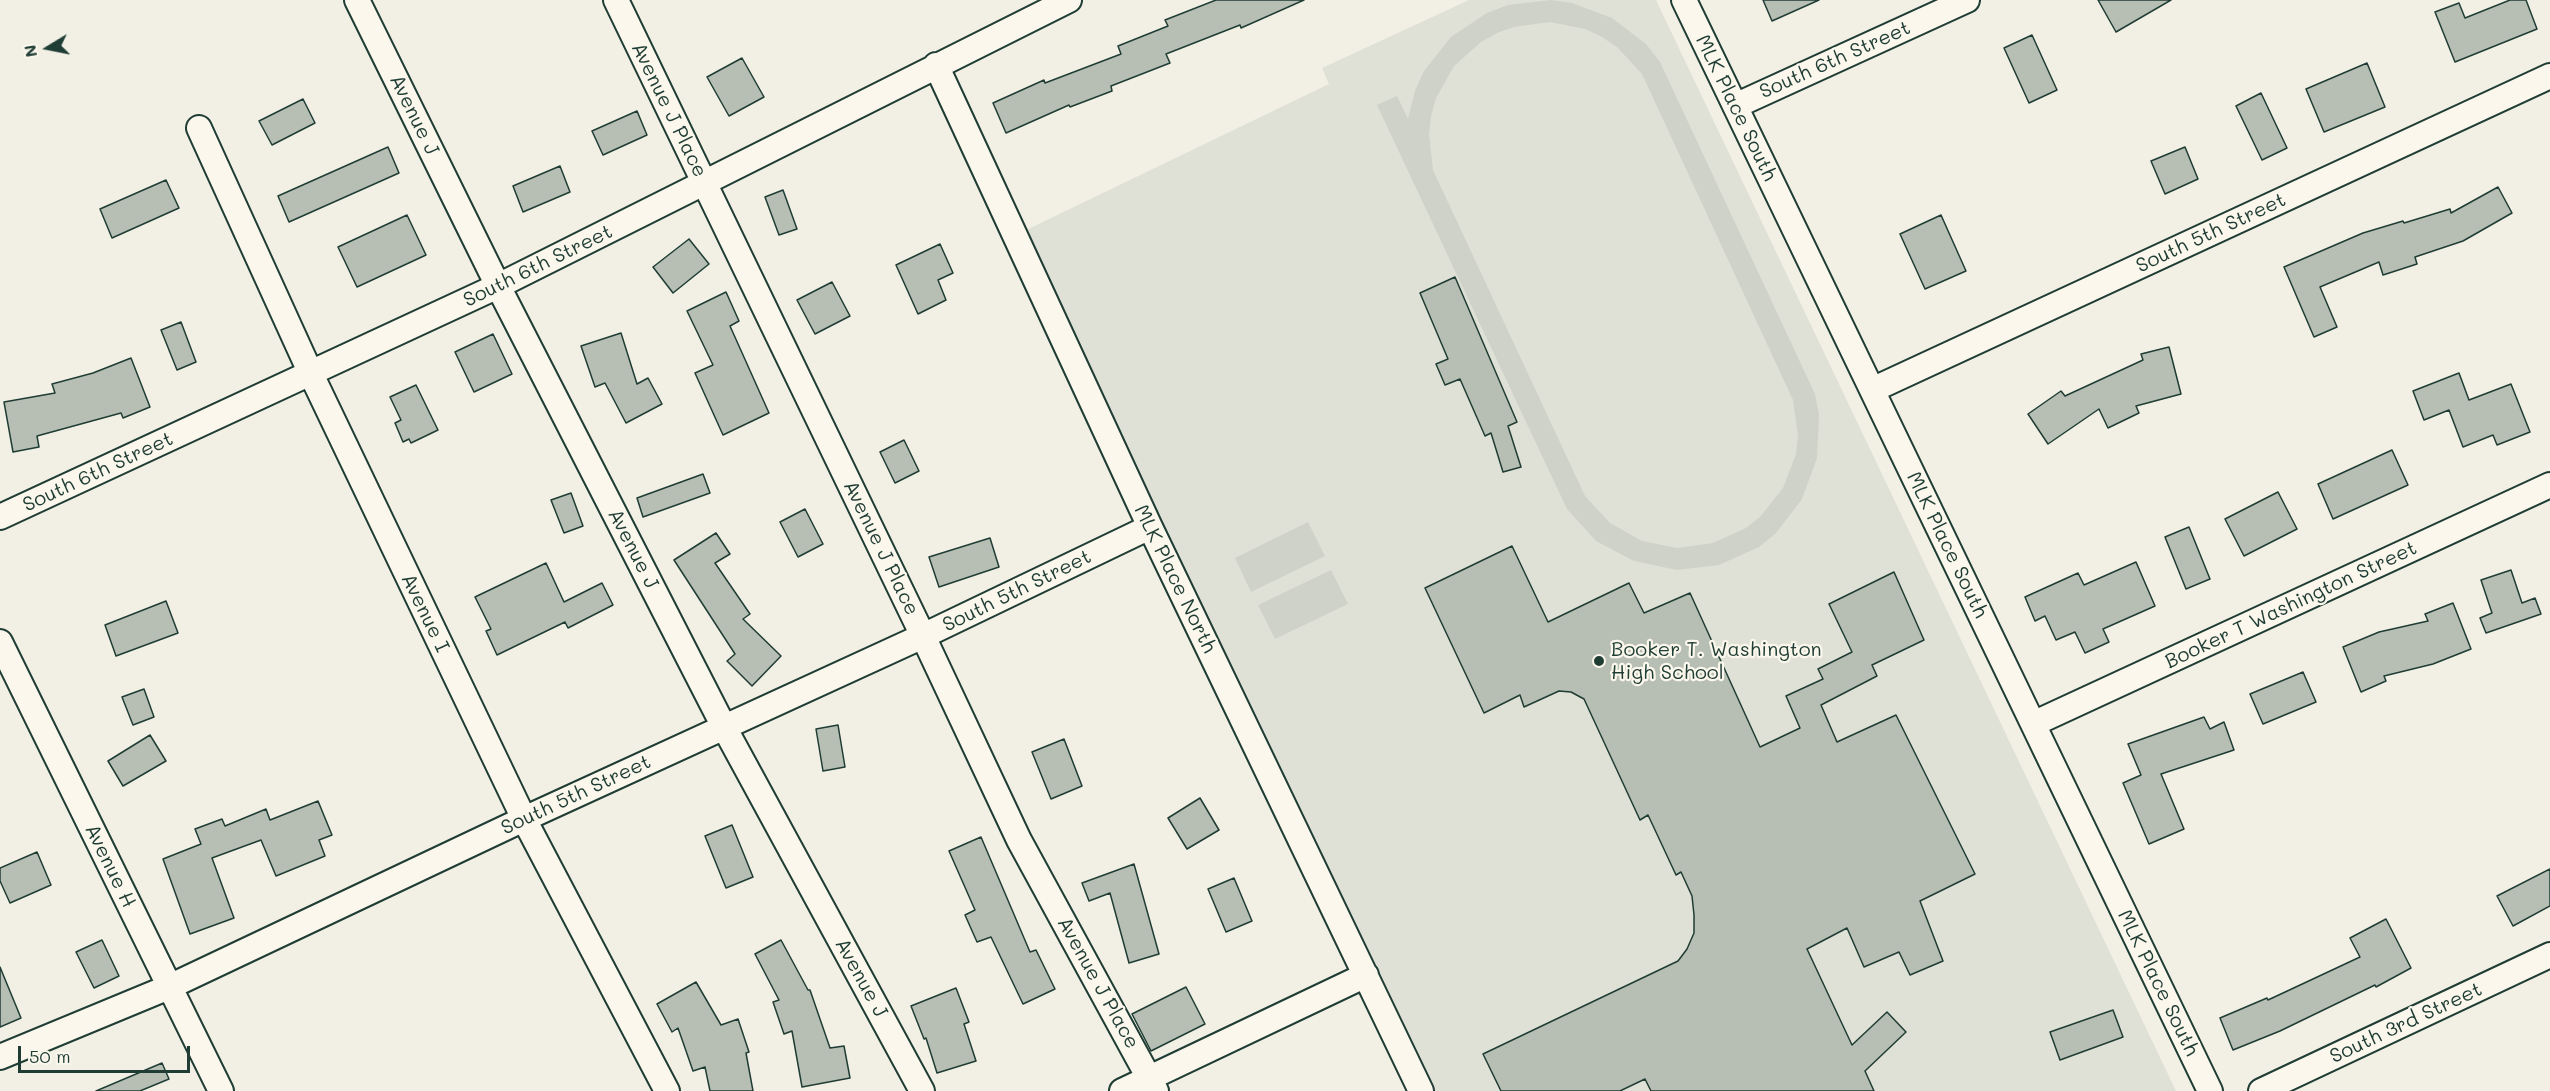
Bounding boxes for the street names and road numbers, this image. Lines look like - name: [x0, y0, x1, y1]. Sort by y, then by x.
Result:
- street label: South 6th Street: [1756, 16, 1914, 104]
- street label: MLK Place South: [1690, 31, 1782, 185]
- street label: Avenue J Place: [626, 39, 712, 181]
- street label: Avenue J: [384, 71, 444, 159]
- street label: South 5th Street: [2132, 188, 2290, 278]
- street label: South 6th Street: [460, 220, 616, 312]
- street label: South 6th Street: [19, 427, 177, 517]
- street label: MLK Place South: [1901, 468, 1993, 622]
- street label: Avenue J Place: [838, 477, 924, 619]
- street label: MLK Place North: [1129, 501, 1221, 657]
- street label: Avenue J: [603, 505, 663, 593]
- street label: Booker T Washington Street: [2161, 536, 2421, 674]
- street label: South 5th Street: [939, 545, 1095, 637]
- street label: Avenue I: [396, 570, 454, 656]
- street label: South 5th Street: [497, 750, 655, 840]
- street label: Avenue H: [80, 820, 140, 912]
- street label: MLK Place South: [2112, 906, 2204, 1060]
- street label: Avenue J Place: [1052, 913, 1144, 1053]
- street label: Avenue J: [830, 934, 892, 1022]
- street label: South 3rd Street: [2326, 977, 2486, 1069]

